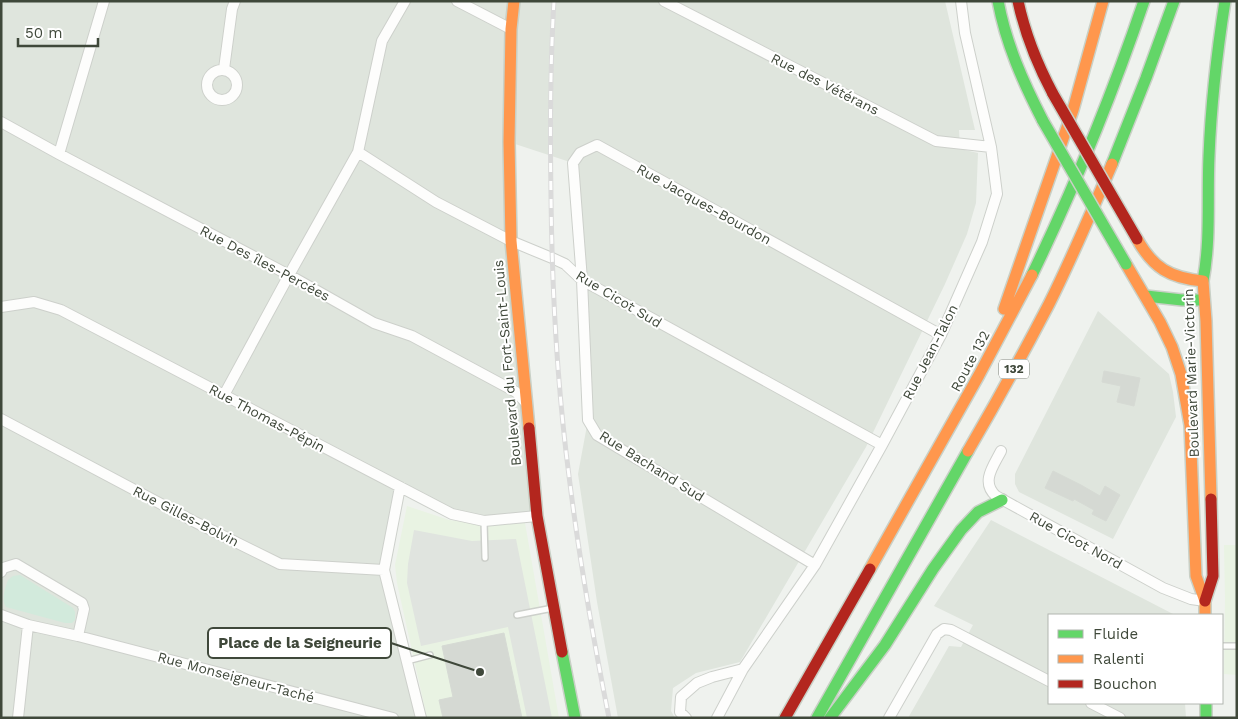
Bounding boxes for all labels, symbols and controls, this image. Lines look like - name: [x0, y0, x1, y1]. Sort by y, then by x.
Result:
- scale bar: [18, 15, 98, 47]
- text: 50 m: [25, 24, 62, 42]
- street label: Rue des Vétérans: [768, 50, 882, 118]
- street label: Rue Jacques-Bourdon: [634, 160, 774, 248]
- street label: Rue Des îles-Percées: [197, 222, 333, 304]
- street label: Boulevard du Fort-Saint-Louis: [490, 259, 524, 467]
- street label: Rue Cicot Sud: [573, 267, 665, 331]
- street label: Boulevard Marie-Victorin: [1180, 288, 1202, 458]
- street label: Rue Jean-Talon: [899, 302, 961, 402]
- street label: Route 132: [947, 328, 993, 394]
- road number: 132: [999, 359, 1029, 378]
- street label: Rue Thomas-Pépin: [206, 381, 328, 455]
- street label: Rue Bachand Sud: [597, 427, 707, 505]
- street label: Rue Gilles-Bolvin: [130, 482, 242, 550]
- street label: Rue Cicot Nord: [1027, 508, 1125, 572]
- legend: [1048, 614, 1223, 704]
- text: Fluide: [1093, 625, 1138, 643]
- callout: Place de la Seigneurie: [208, 628, 391, 658]
- text: Place de la Seigneurie: [218, 634, 382, 652]
- street label: Rue Monseigneur-Taché: [156, 648, 316, 706]
- text: Ralenti: [1093, 650, 1144, 668]
- text: Bouchon: [1093, 675, 1157, 693]

